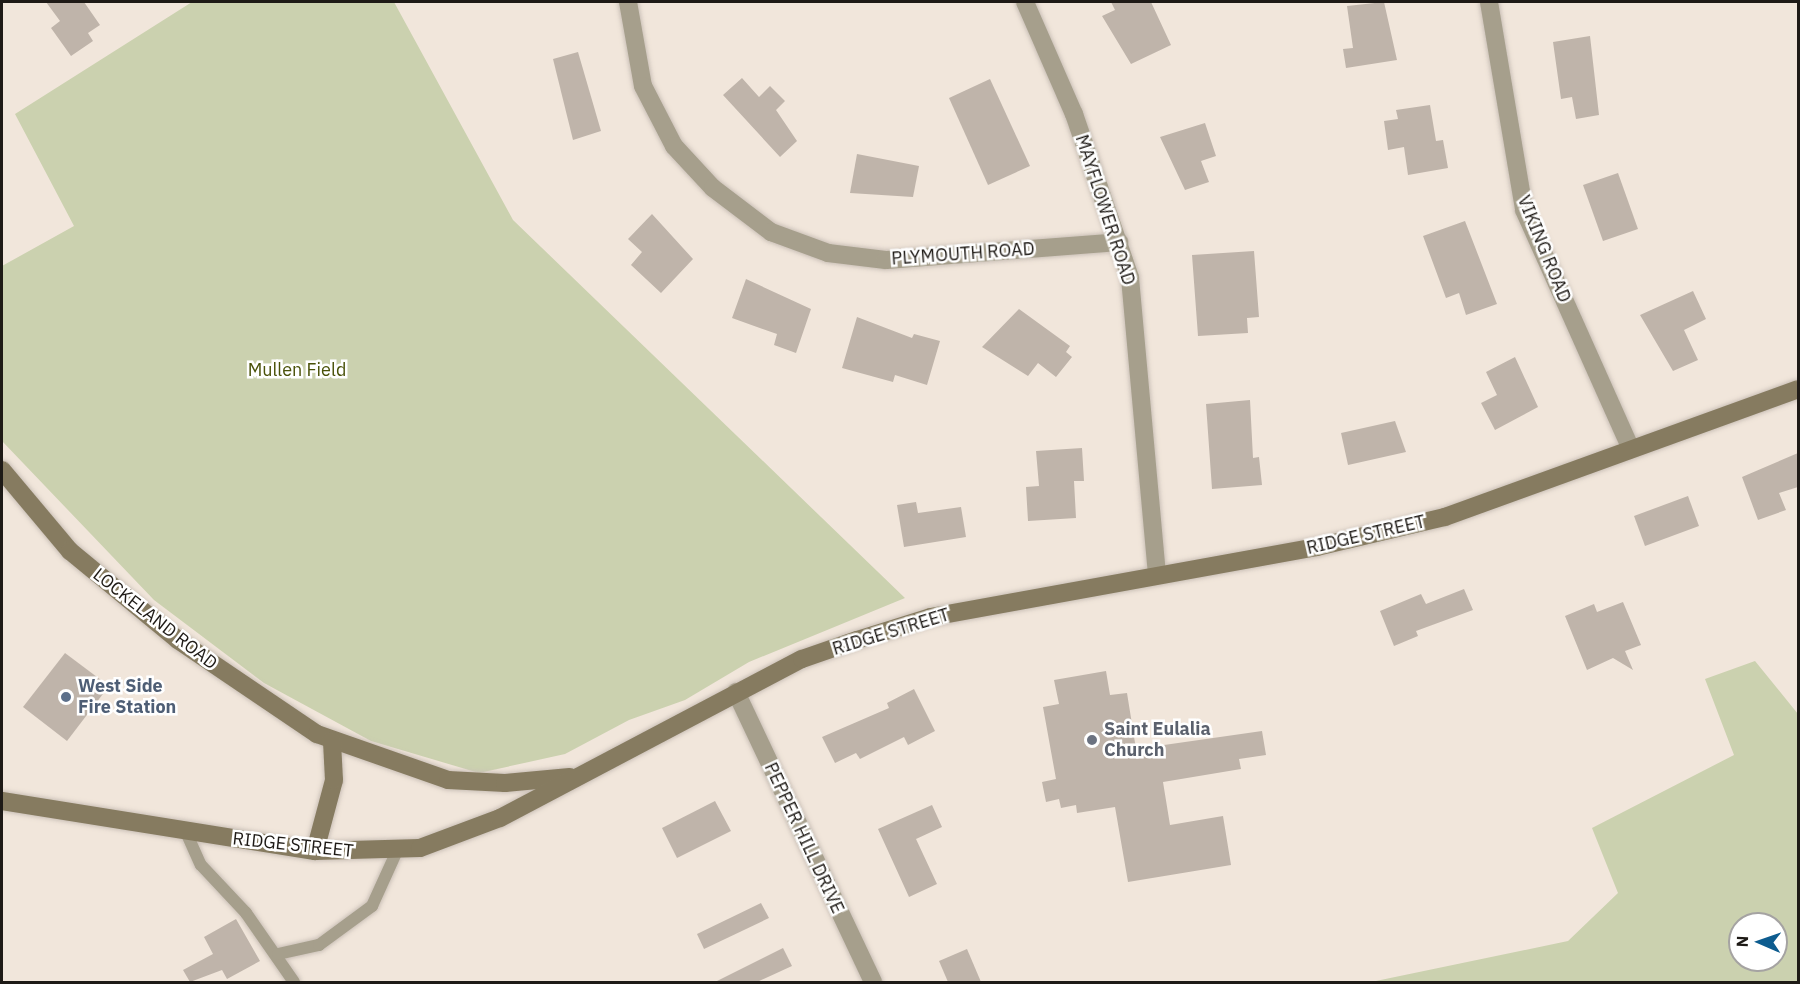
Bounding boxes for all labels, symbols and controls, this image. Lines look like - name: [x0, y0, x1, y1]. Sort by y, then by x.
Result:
- street label: MAYFLOWER ROAD: [1070, 132, 1140, 288]
- street label: VIKING ROAD: [1513, 192, 1575, 306]
- street label: PLYMOUTH ROAD: [891, 238, 1035, 270]
- park label: Mullen Field: [248, 359, 346, 381]
- street label: RIDGE STREET: [1304, 511, 1428, 559]
- street label: LOCKELAND ROAD: [89, 564, 221, 674]
- street label: RIDGE STREET: [830, 604, 952, 660]
- place label: West Side Fire Station: [78, 676, 176, 718]
- marker: West Side Fire Station: [59, 690, 73, 704]
- place label: Saint Eulalia Church: [1104, 719, 1211, 762]
- marker: Saint Eulalia Church: [1085, 733, 1099, 747]
- street label: PEPPER HILL DRIVE: [760, 759, 848, 917]
- street label: RIDGE STREET: [232, 828, 354, 862]
- north arrow: [1728, 912, 1788, 972]
- text: N: [1732, 935, 1752, 948]

